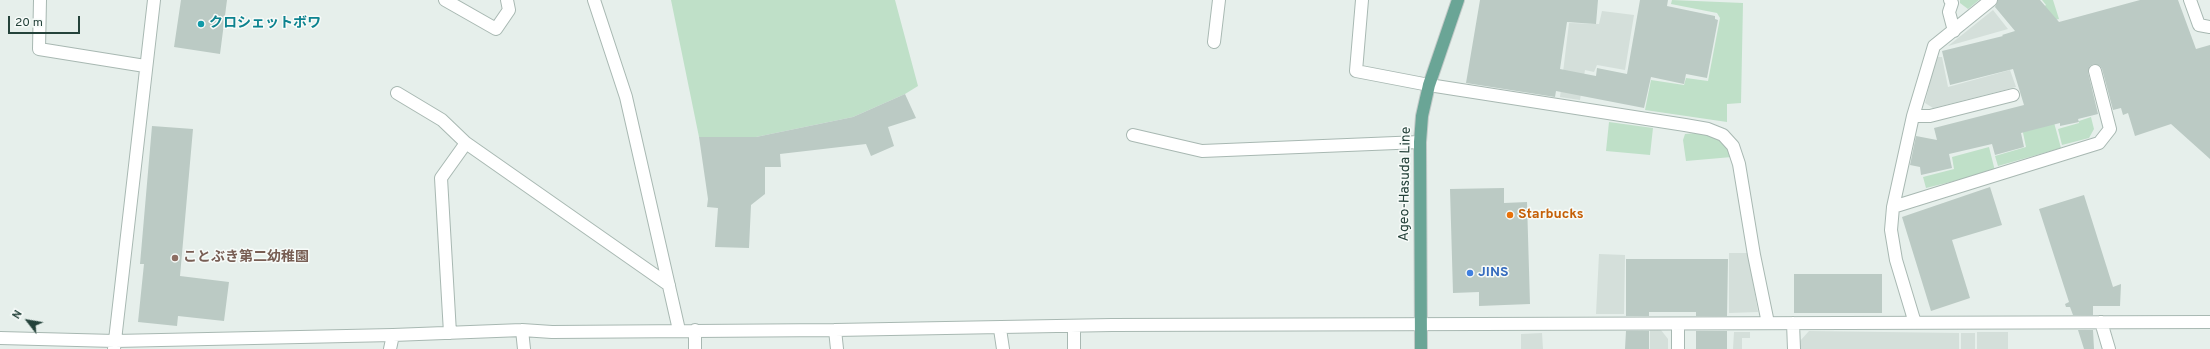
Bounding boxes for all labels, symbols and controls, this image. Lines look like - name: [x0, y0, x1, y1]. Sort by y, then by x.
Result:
- scale bar: [10, 8, 82, 34]
- text: 20 m: [15, 15, 43, 31]
- place label: クロシェットボワ: [209, 16, 321, 32]
- marker: クロシェットボワ: [196, 19, 206, 29]
- street label: Ageo-Hasuda Line: [1397, 126, 1415, 242]
- place label: Starbucks: [1518, 207, 1584, 223]
- marker: Starbucks: [1505, 210, 1515, 220]
- place label: ことぶき第二幼稚園: [183, 250, 309, 266]
- marker: ことぶき第二幼稚園: [170, 253, 180, 263]
- place label: JINS: [1478, 265, 1509, 281]
- marker: JINS: [1465, 268, 1475, 278]
- north arrow: [8, 301, 48, 341]
- text: N: [10, 308, 26, 322]

